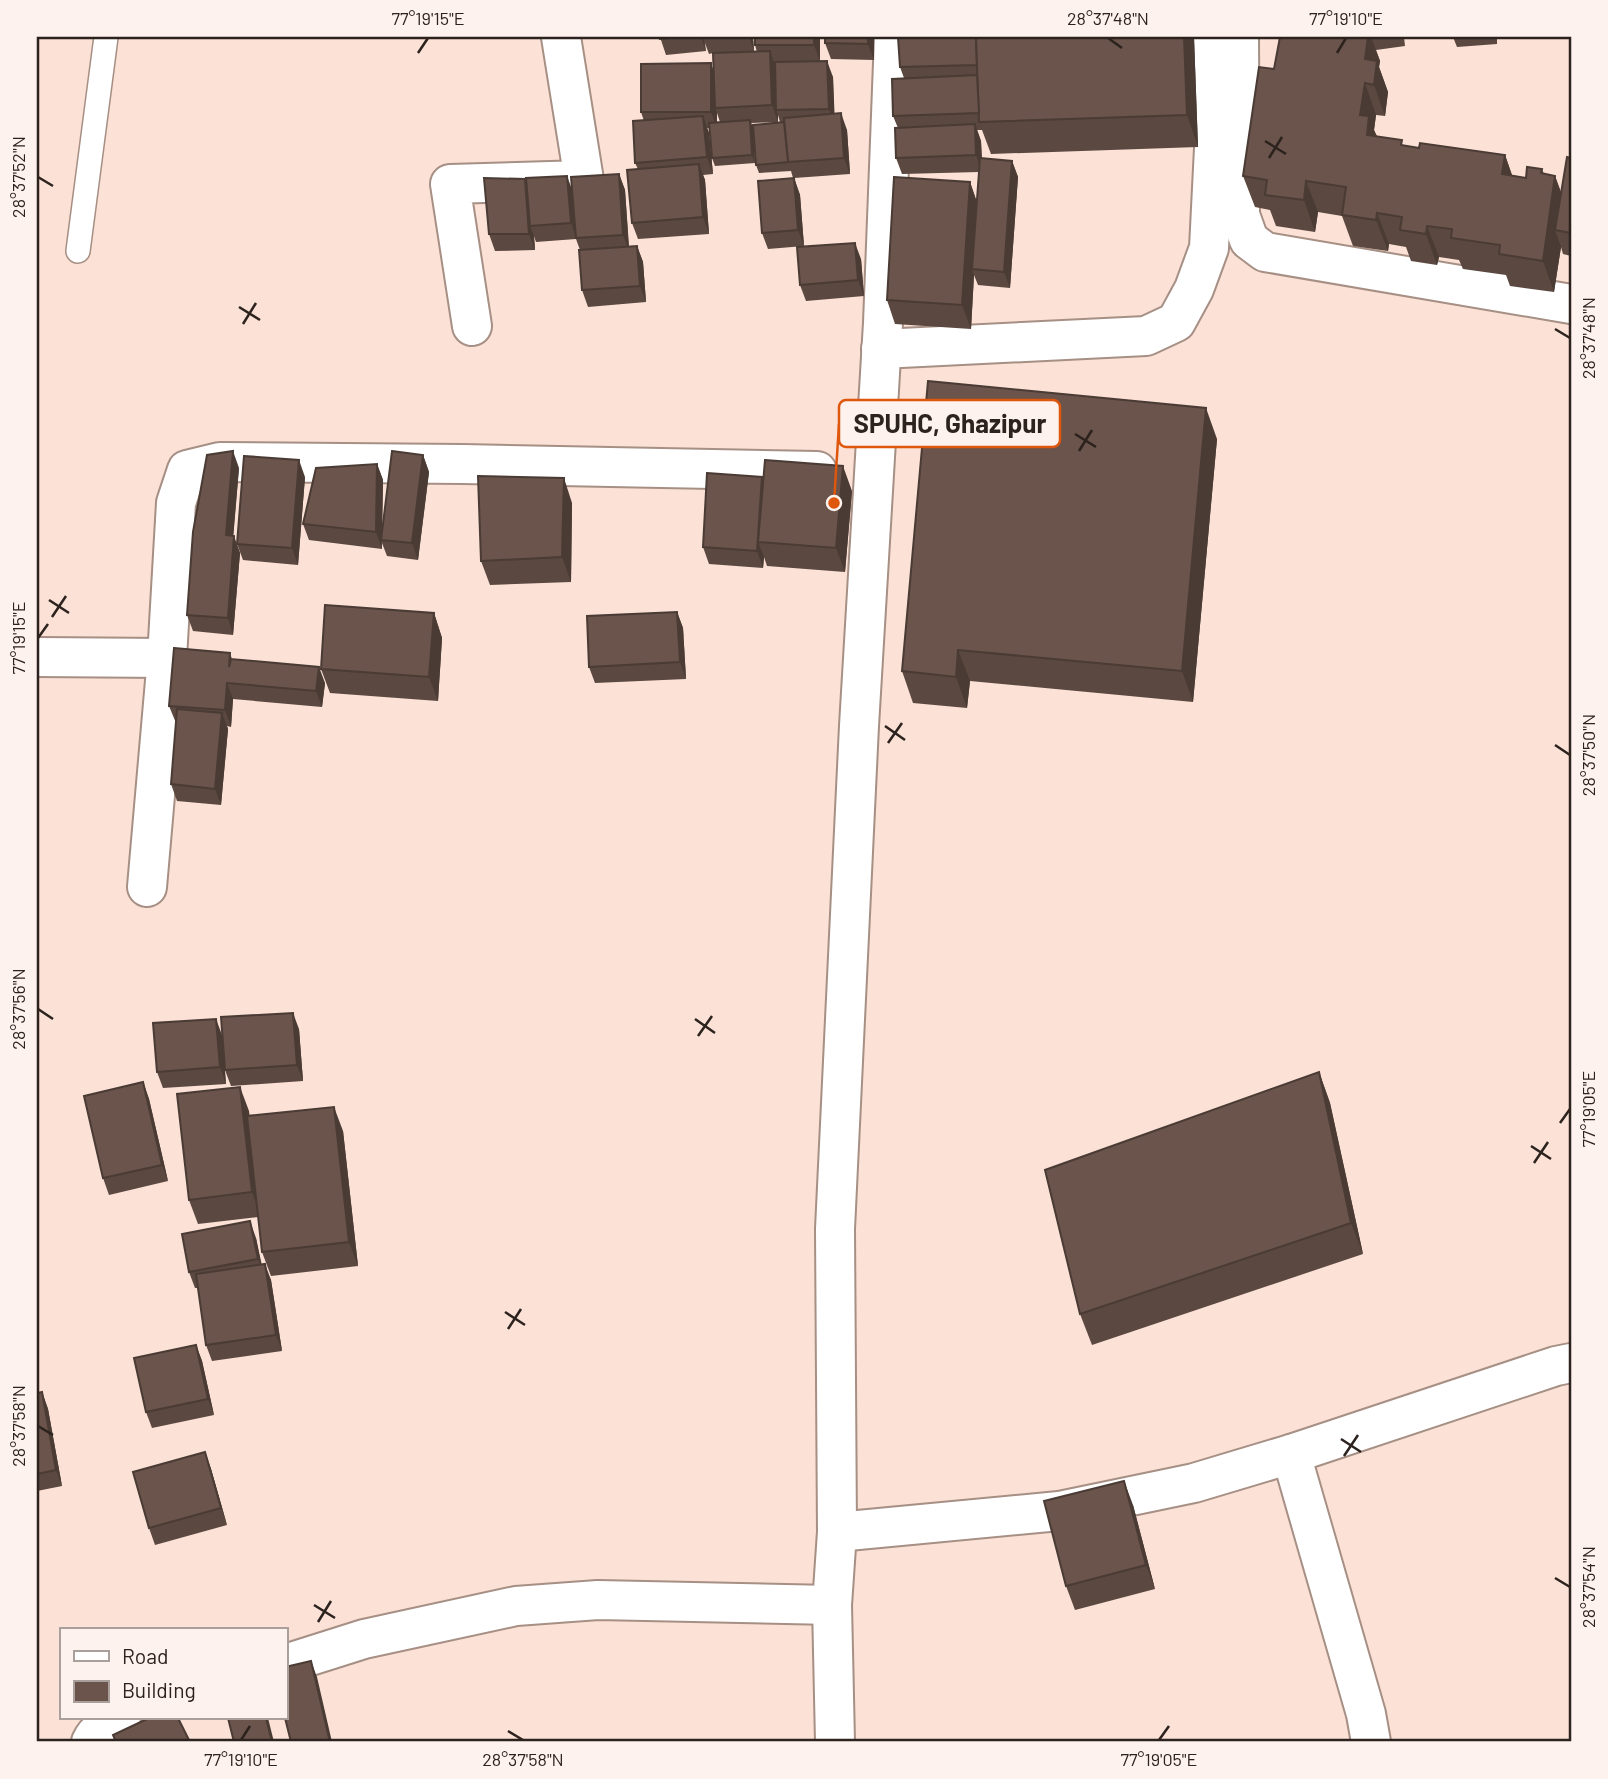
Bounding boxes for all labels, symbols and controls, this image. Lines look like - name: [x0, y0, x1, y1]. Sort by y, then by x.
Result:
- text: 77°19'15"E: [391, 7, 465, 29]
- text: 28°37'48"N: [1067, 7, 1149, 29]
- text: 77°19'10"E: [1309, 7, 1383, 29]
- text: 28°37'52"N: [7, 136, 29, 218]
- text: 28°37'48"N: [1577, 297, 1599, 379]
- callout: SPUHC, Ghazipur: [839, 400, 1060, 447]
- text: SPUHC, Ghazipur: [854, 407, 1046, 438]
- text: 77°19'15"E: [7, 601, 29, 675]
- text: 28°37'50"N: [1577, 714, 1599, 796]
- text: 28°37'56"N: [7, 968, 29, 1050]
- text: 77°19'05"E: [1577, 1071, 1599, 1148]
- text: 28°37'58"N: [7, 1385, 29, 1467]
- text: 28°37'54"N: [1577, 1546, 1599, 1628]
- legend: [60, 1628, 287, 1720]
- text: Road: [122, 1643, 168, 1668]
- text: Building: [122, 1677, 196, 1702]
- text: 77°19'10"E: [204, 1748, 278, 1770]
- text: 28°37'58"N: [482, 1748, 564, 1770]
- text: 77°19'05"E: [1121, 1748, 1198, 1770]

